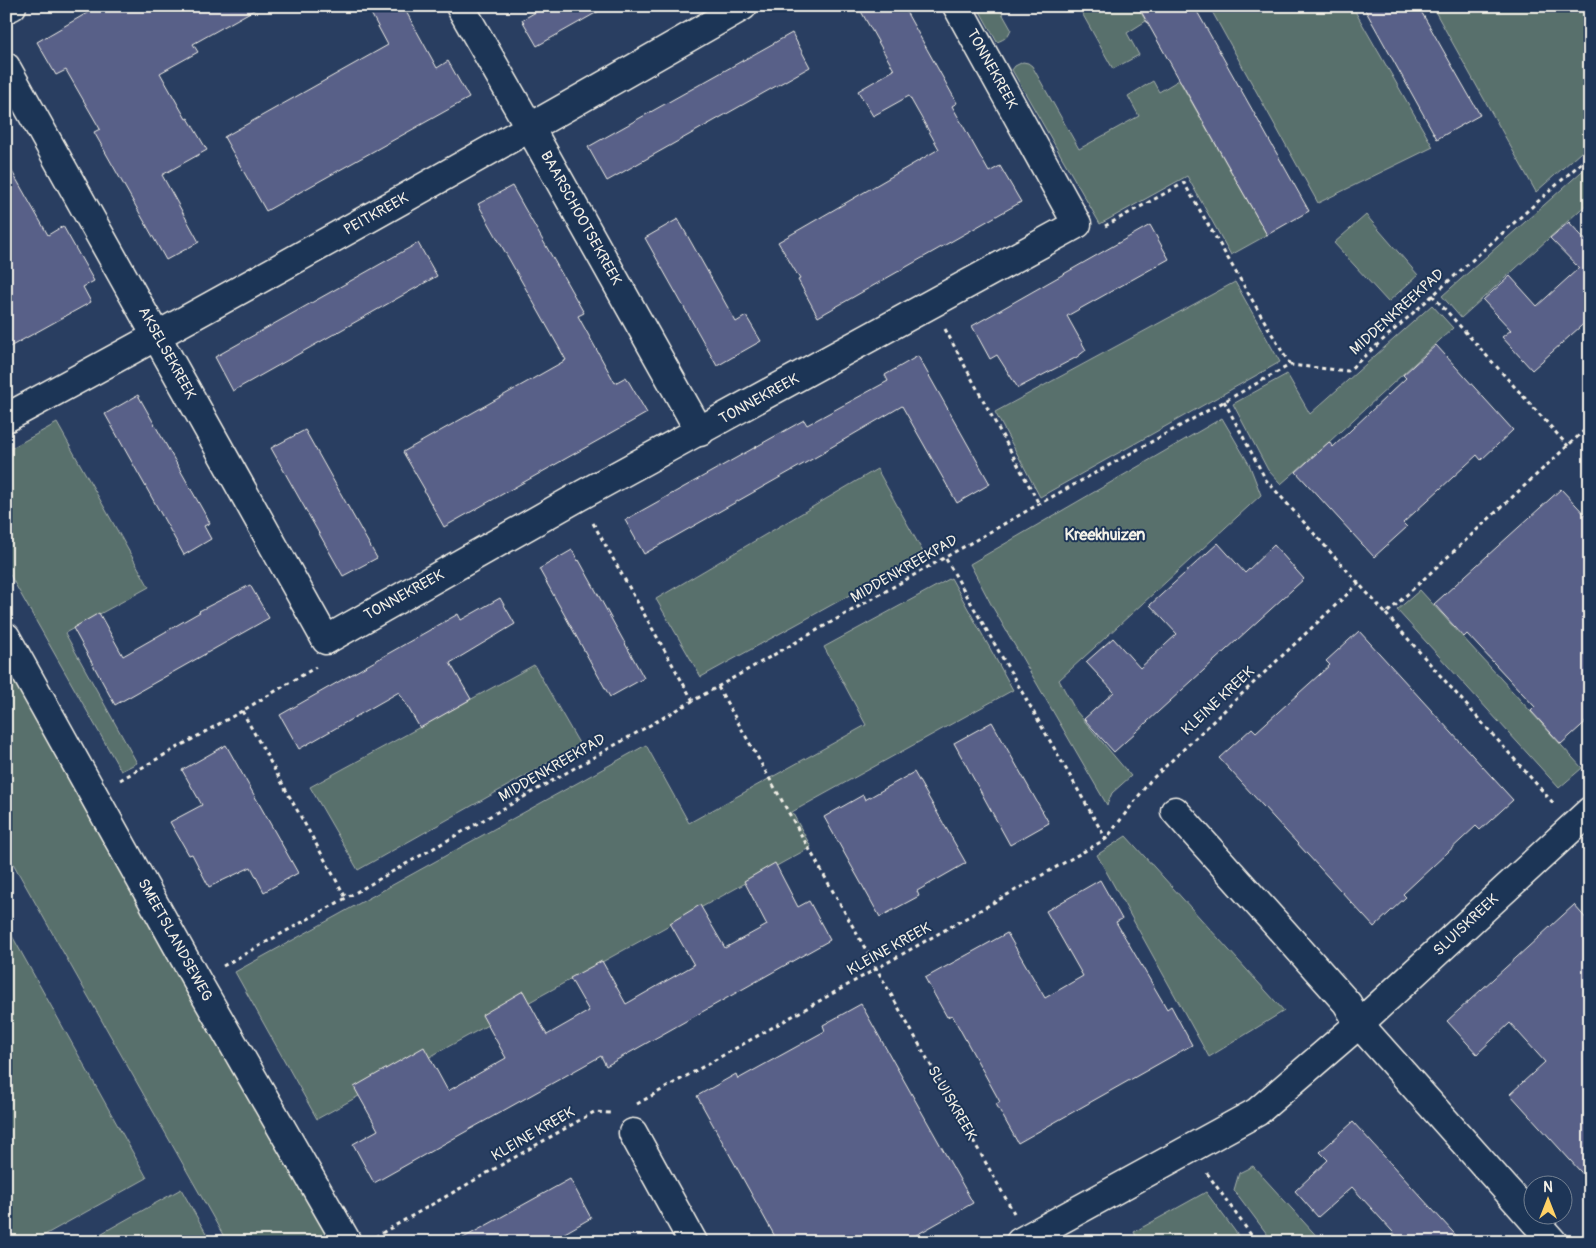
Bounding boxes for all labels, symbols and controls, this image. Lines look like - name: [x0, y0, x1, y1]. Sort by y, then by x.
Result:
- street label: TONNEKREEK: [962, 26, 1022, 112]
- street label: BAARSCHOOTSEKREEK: [536, 148, 626, 288]
- street label: PEITKREEK: [340, 188, 412, 240]
- street label: MIDDENKREEKPAD: [1346, 265, 1448, 359]
- street label: AKSELSEKREEK: [134, 303, 200, 403]
- street label: TONNEKREEK: [716, 369, 802, 429]
- district label: Kreekhuizen: [1065, 525, 1145, 545]
- street label: MIDDENKREEKPAD: [847, 531, 961, 607]
- street label: TONNEKREEK: [361, 565, 447, 625]
- street label: KLEINE KREEK: [1177, 662, 1259, 740]
- street label: MIDDENKREEKPAD: [495, 730, 609, 806]
- street label: SMEETSLANDSEWEG: [133, 875, 217, 1005]
- street label: SLUISKREEK: [1429, 890, 1503, 960]
- street label: KLEINE KREEK: [844, 918, 934, 980]
- street label: SLUISKREEK: [923, 1063, 981, 1143]
- street label: KLEINE KREEK: [488, 1102, 578, 1166]
- north arrow: [1524, 1176, 1574, 1226]
- text: N: [1543, 1179, 1553, 1196]

